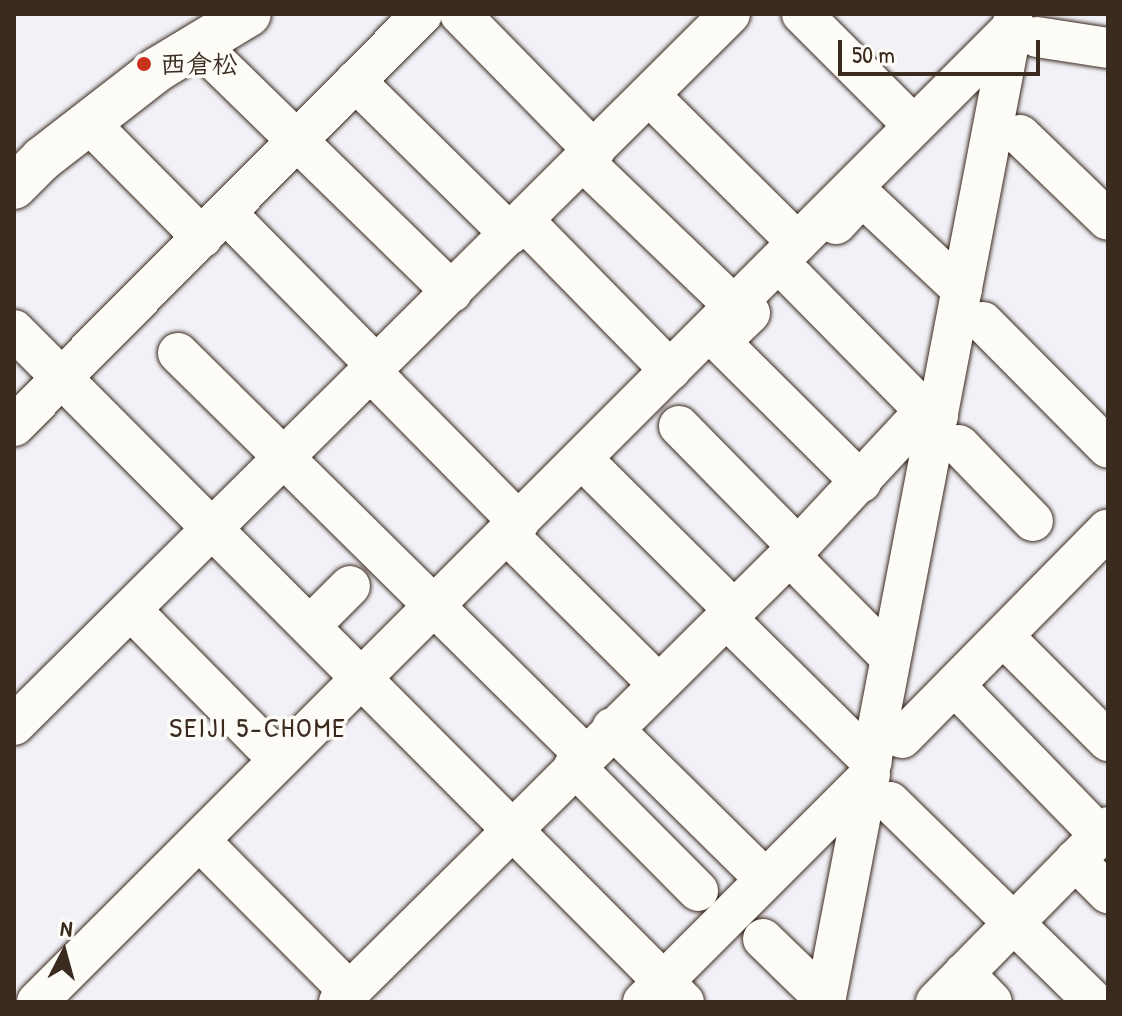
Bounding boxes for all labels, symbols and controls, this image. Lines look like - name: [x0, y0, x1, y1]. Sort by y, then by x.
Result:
- scale bar: [842, 24, 1044, 74]
- text: 50 m: [852, 38, 895, 70]
- place label: 西倉松: [160, 48, 238, 80]
- marker: 西倉松: [135, 55, 153, 73]
- district label: SEIJI 5-CHOME: [169, 710, 347, 744]
- north arrow: [24, 912, 104, 992]
- text: N: [59, 913, 74, 944]

